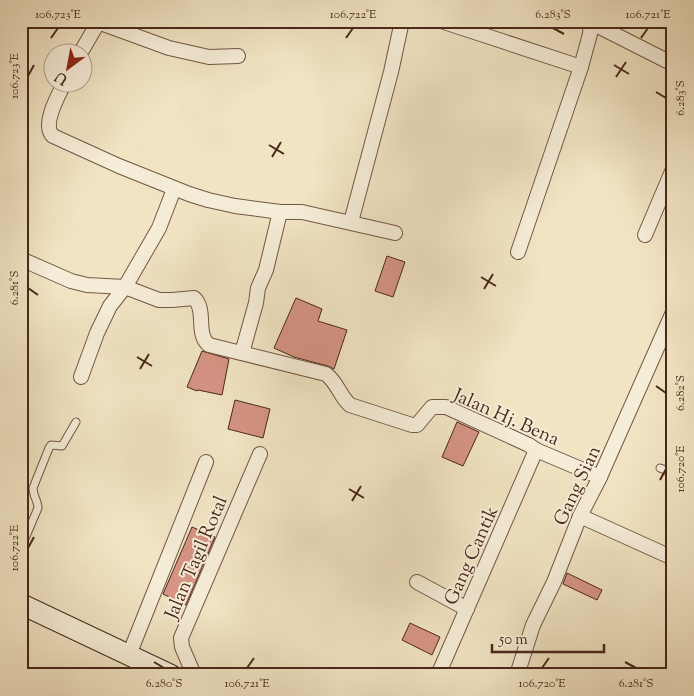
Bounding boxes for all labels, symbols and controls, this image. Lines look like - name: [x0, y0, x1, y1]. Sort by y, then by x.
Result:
- text: 106.723°E: [35, 6, 82, 24]
- text: 106.722°E: [330, 6, 377, 24]
- text: 6.283°S: [535, 6, 571, 24]
- text: 106.721°E: [625, 6, 671, 24]
- north arrow: [42, 42, 92, 92]
- text: 106.723°E: [6, 52, 24, 99]
- text: U: [52, 66, 72, 89]
- text: 6.283°S: [672, 80, 690, 116]
- text: 6.281°S: [6, 271, 24, 305]
- text: 6.282°S: [672, 375, 690, 411]
- street label: Jalan Hj. Bena: [448, 382, 564, 454]
- street label: Gang Sian: [548, 442, 609, 530]
- text: 106.720°E: [672, 445, 690, 493]
- street label: Jalan Tagil Rotal: [159, 492, 235, 625]
- street label: Gang Cantik: [438, 502, 506, 610]
- text: 106.722°E: [6, 524, 24, 571]
- scale bar: [492, 621, 604, 653]
- text: 50 m: [498, 630, 528, 651]
- text: 6.280°S: [146, 675, 182, 693]
- text: 106.721°E: [224, 675, 270, 693]
- text: 106.720°E: [518, 675, 566, 693]
- text: 6.281°S: [619, 675, 653, 693]

